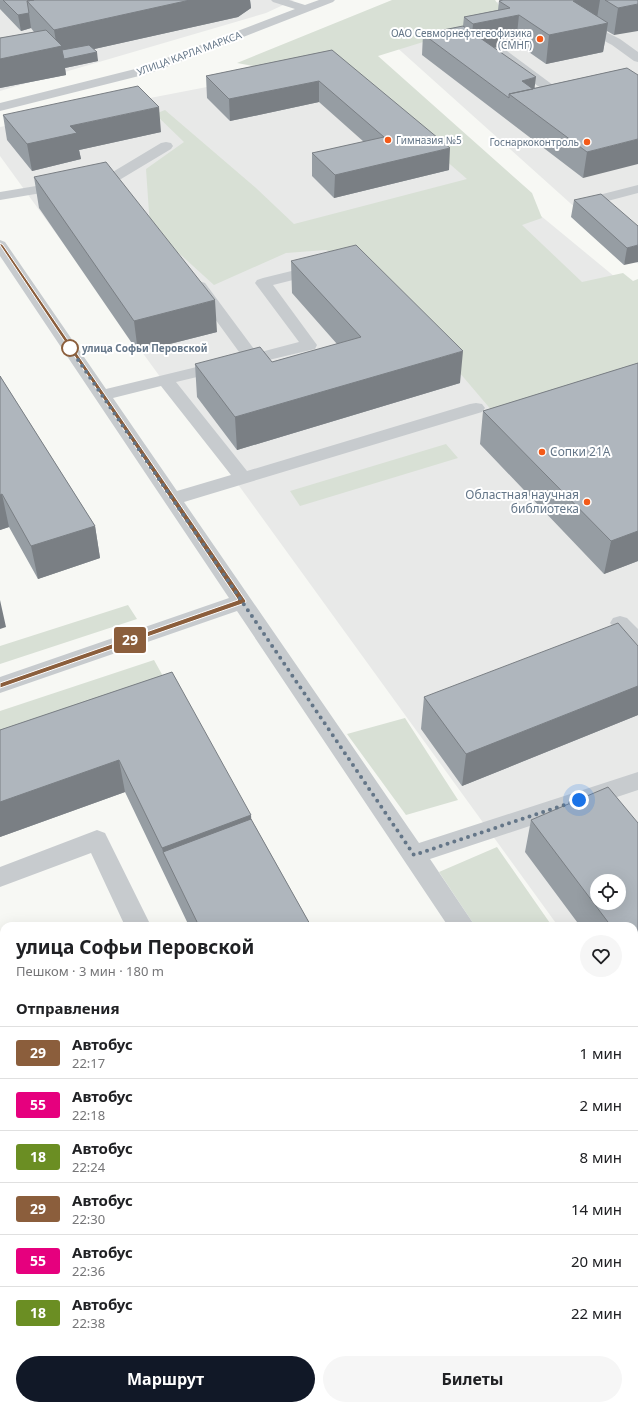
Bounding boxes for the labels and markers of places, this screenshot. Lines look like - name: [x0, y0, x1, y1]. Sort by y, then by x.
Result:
- place label: ОАО Севморнефтегеофизика (СМНГ): [391, 26, 532, 52]
- marker: ОАО Севморнефтегеофизика (СМНГ): [535, 34, 545, 44]
- place label: Гимназия №5: [396, 133, 462, 147]
- marker: Гимназия №5: [383, 135, 393, 145]
- place label: Госнаркоконтроль: [489, 135, 579, 149]
- marker: Госнаркоконтроль: [582, 137, 592, 147]
- marker: улица Софьи Перовской: [61, 339, 79, 357]
- place label: улица Софьи Перовской: [81, 341, 207, 355]
- place label: Сопки 21А: [550, 443, 611, 460]
- marker: Сопки 21А: [537, 447, 547, 457]
- place label: Областная научная библиотека: [465, 486, 579, 517]
- marker: Областная научная библиотека: [582, 497, 592, 507]

